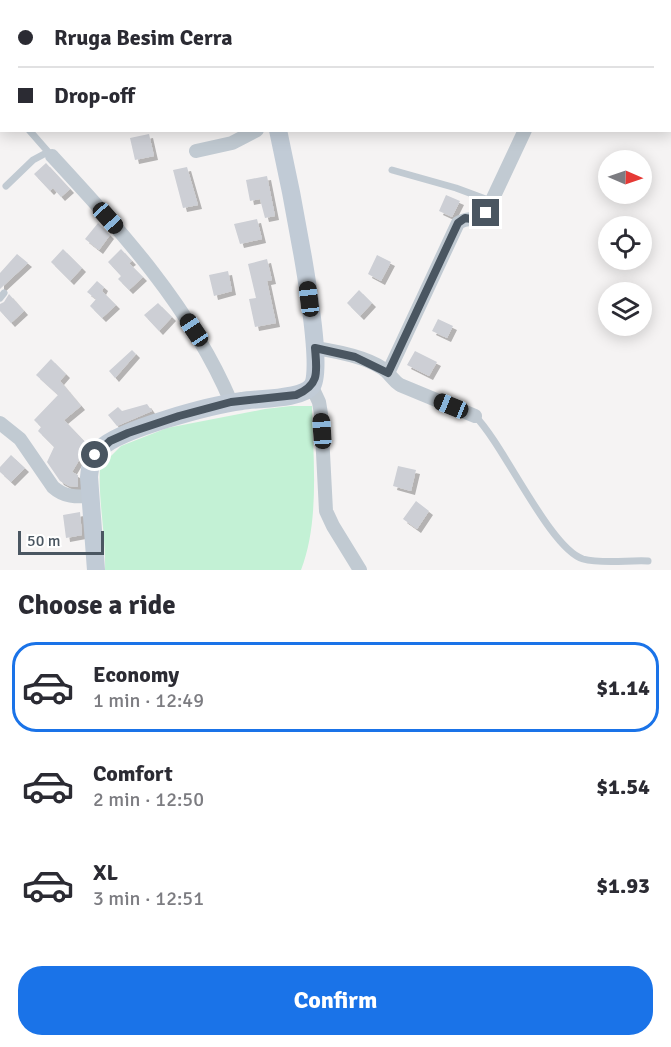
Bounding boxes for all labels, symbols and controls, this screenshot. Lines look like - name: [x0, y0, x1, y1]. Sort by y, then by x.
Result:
- text: Rruga Besim Cerra: [54, 24, 232, 51]
- text: Drop-off: [54, 82, 135, 109]
- north arrow: [598, 150, 652, 204]
- map controls: [598, 150, 652, 336]
- car: [89, 199, 127, 237]
- route end: [472, 199, 499, 226]
- button: locate: [598, 216, 652, 270]
- car: [298, 280, 320, 318]
- button: layers: [598, 282, 652, 336]
- car: [176, 310, 212, 350]
- car: [431, 391, 471, 421]
- car: [312, 412, 332, 450]
- route start: [81, 441, 108, 468]
- scale bar: [18, 528, 104, 556]
- text: 50 m: [27, 531, 61, 551]
- text: Choose a ride: [18, 589, 176, 622]
- icon: car: [21, 660, 75, 714]
- text: Economy: [93, 661, 179, 688]
- text: $1.14: [596, 674, 650, 701]
- text: 1 min · 12:49: [93, 688, 204, 713]
- icon: car: [21, 759, 75, 813]
- text: Comfort: [93, 760, 173, 787]
- text: $1.54: [596, 773, 650, 800]
- text: 2 min · 12:50: [93, 787, 204, 812]
- icon: car: [21, 858, 75, 912]
- text: XL: [93, 859, 118, 886]
- text: $1.93: [596, 872, 650, 899]
- text: 3 min · 12:51: [93, 886, 204, 911]
- button: Confirm: [18, 966, 653, 1035]

